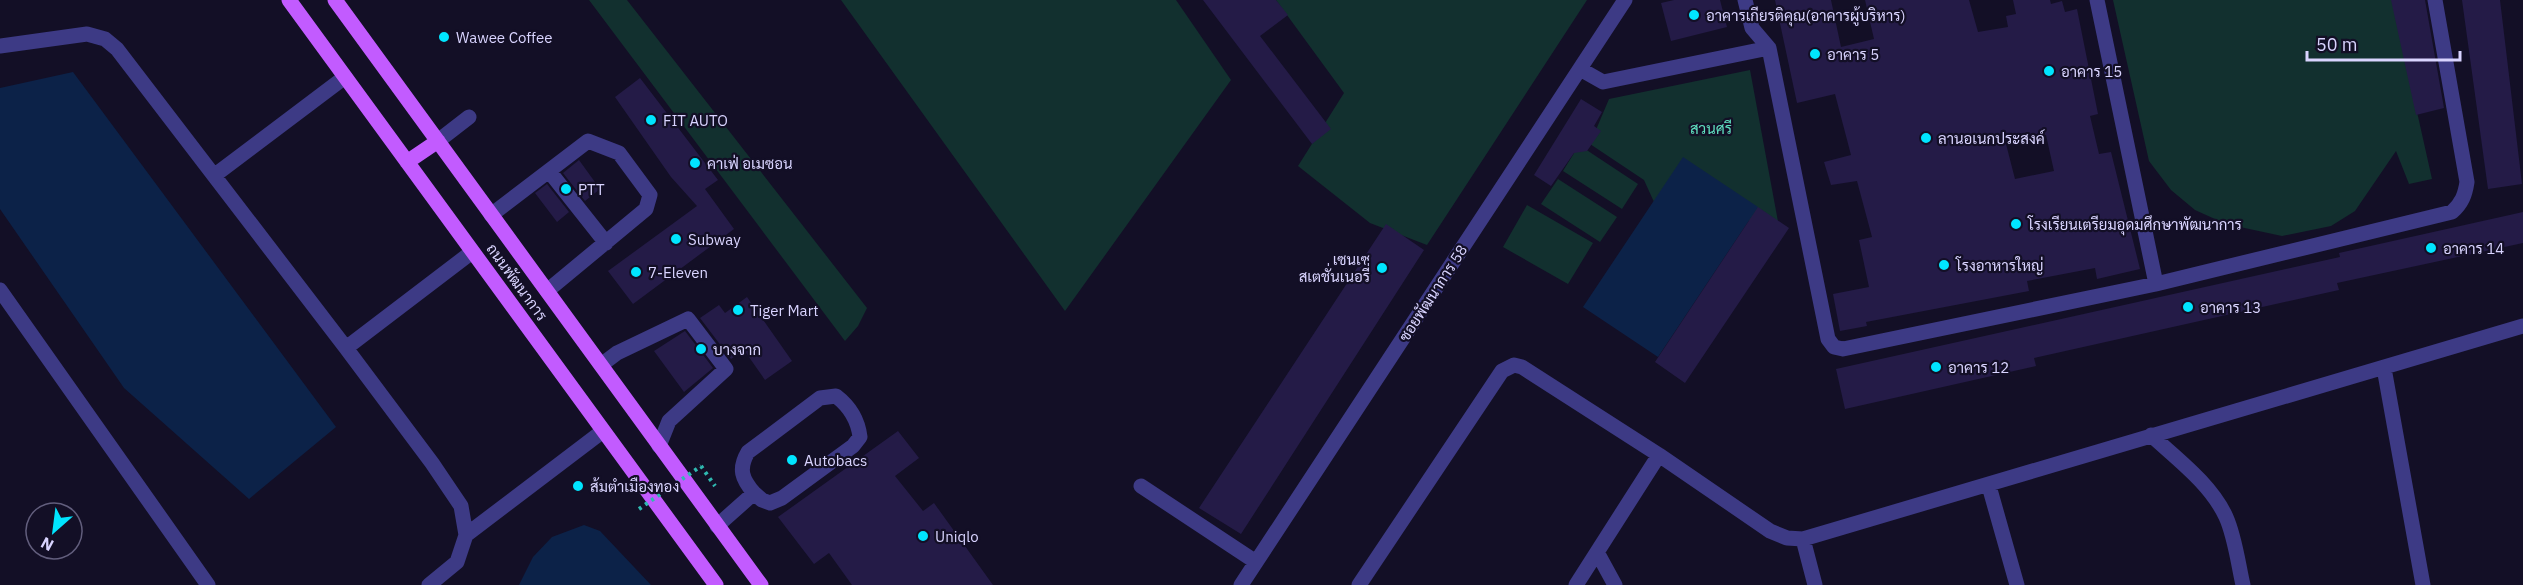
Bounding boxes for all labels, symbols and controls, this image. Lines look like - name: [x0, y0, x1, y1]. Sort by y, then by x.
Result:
- place label: อาคารเกียรติคุณ(อาคารผู้บริหาร): [1706, 6, 1905, 27]
- marker: อาคารเกียรติคุณ(อาคารผู้บริหาร): [1687, 8, 1701, 22]
- scale bar: [2307, 24, 2460, 62]
- place label: Wawee Coffee: [456, 28, 552, 47]
- marker: Wawee Coffee: [437, 30, 451, 44]
- text: 50 m: [2316, 33, 2358, 56]
- place label: อาคาร 5: [1827, 45, 1879, 64]
- marker: อาคาร 5: [1808, 47, 1822, 61]
- place label: อาคาร 15: [2061, 62, 2122, 81]
- marker: อาคาร 15: [2042, 64, 2056, 78]
- place label: FIT AUTO: [663, 111, 728, 130]
- marker: FIT AUTO: [644, 113, 658, 127]
- park label: สวนศรี: [1690, 119, 1732, 138]
- place label: ลานอเนกประสงค์: [1938, 129, 2045, 148]
- marker: ลานอเนกประสงค์: [1919, 131, 1933, 145]
- place label: คาเฟ่ อเมซอน: [707, 154, 793, 173]
- marker: คาเฟ่ อเมซอน: [688, 156, 702, 170]
- place label: PTT: [578, 180, 605, 199]
- marker: PTT: [559, 182, 573, 196]
- place label: โรงเรียนเตรียมอุดมศึกษาพัฒนาการ: [2027, 215, 2242, 236]
- marker: โรงเรียนเตรียมอุดมศึกษาพัฒนาการ: [2009, 217, 2023, 231]
- place label: Subway: [688, 230, 741, 249]
- marker: Subway: [669, 232, 683, 246]
- place label: อาคาร 14: [2443, 239, 2504, 258]
- street label: ถนนพัฒนาการ: [483, 240, 551, 324]
- street label: ซอยพัฒนาการ 58: [1395, 241, 1471, 345]
- marker: อาคาร 14: [2424, 241, 2438, 255]
- place label: เซนเซ สเตชั่นเนอรี่: [1299, 250, 1370, 286]
- place label: โรงอาหารใหญ่: [1955, 256, 2044, 275]
- marker: โรงอาหารใหญ่: [1937, 258, 1951, 272]
- marker: เซนเซ สเตชั่นเนอรี่: [1375, 261, 1389, 275]
- place label: 7-Eleven: [648, 263, 708, 282]
- marker: 7-Eleven: [629, 265, 643, 279]
- place label: อาคาร 13: [2200, 298, 2261, 317]
- marker: อาคาร 13: [2181, 300, 2195, 314]
- place label: Tiger Mart: [750, 301, 818, 320]
- marker: Tiger Mart: [731, 303, 745, 317]
- place label: บางจาก: [713, 340, 761, 359]
- marker: บางจาก: [694, 342, 708, 356]
- place label: อาคาร 12: [1948, 358, 2009, 377]
- marker: อาคาร 12: [1929, 360, 1943, 374]
- place label: Autobacs: [804, 451, 867, 470]
- marker: Autobacs: [785, 453, 799, 467]
- place label: ส้มตำเมืองทอง: [590, 477, 679, 496]
- marker: ส้มตำเมืองทอง: [571, 479, 585, 493]
- north arrow: [24, 501, 84, 561]
- place label: Uniqlo: [935, 527, 979, 546]
- marker: Uniqlo: [916, 529, 930, 543]
- text: N: [37, 533, 57, 556]

